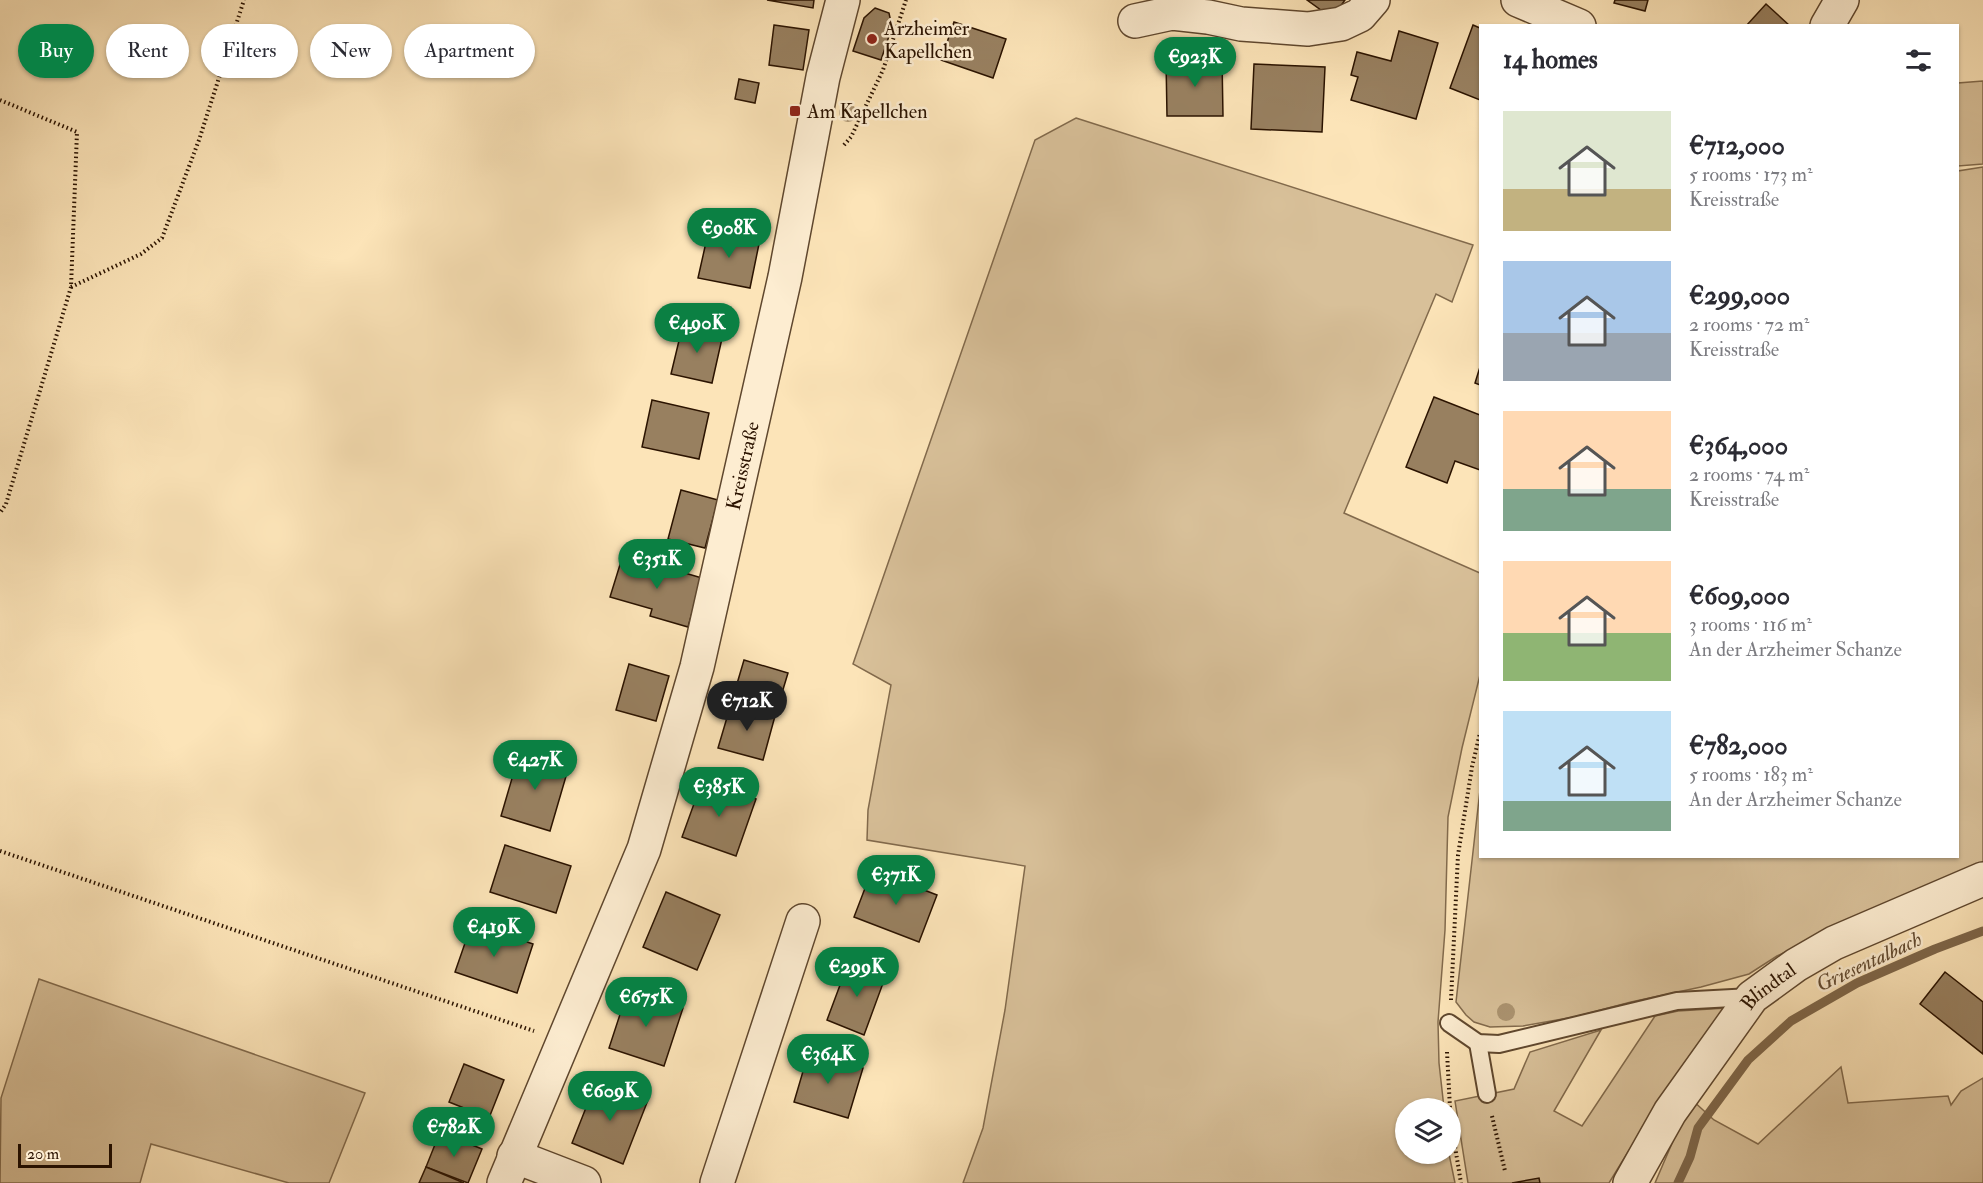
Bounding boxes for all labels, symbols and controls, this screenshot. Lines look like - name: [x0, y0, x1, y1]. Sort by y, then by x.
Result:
- place label: Arzheimer Kapellchen: [883, 16, 972, 65]
- chip: Buy: [18, 24, 94, 78]
- chip: Rent: [106, 24, 189, 78]
- chip: Filters: [201, 24, 298, 78]
- chip: New: [310, 24, 392, 78]
- chip: Apartment: [404, 24, 535, 78]
- marker: Arzheimer Kapellchen: [865, 32, 879, 46]
- pin: €923K: [1153, 37, 1237, 88]
- text: €923K: [1168, 44, 1222, 69]
- text: 14 homes: [1503, 44, 1598, 76]
- icon: filters: [1902, 44, 1935, 77]
- place label: Am Kapellchen: [806, 99, 928, 125]
- marker: Am Kapellchen: [788, 104, 802, 118]
- text: €712,000: [1689, 130, 1785, 162]
- icon: home: [1551, 135, 1623, 207]
- text: 5 rooms · 173 m²: [1689, 162, 1813, 187]
- text: Kreisstraße: [1689, 187, 1779, 212]
- pin: €908K: [687, 208, 771, 259]
- text: €908K: [701, 215, 757, 240]
- text: €299,000: [1689, 280, 1790, 312]
- icon: home: [1551, 285, 1623, 357]
- pin: €490K: [655, 303, 739, 354]
- text: €490K: [669, 310, 725, 335]
- text: 2 rooms · 72 m²: [1689, 312, 1809, 337]
- text: Kreisstraße: [1689, 337, 1779, 362]
- street label: Kreisstraße: [720, 419, 765, 512]
- text: €364,000: [1689, 430, 1788, 462]
- icon: home: [1551, 435, 1623, 507]
- text: 2 rooms · 74 m²: [1689, 462, 1810, 487]
- text: Kreisstraße: [1689, 487, 1779, 512]
- pin: €351K: [615, 539, 699, 590]
- text: €351K: [632, 546, 682, 571]
- text: €609,000: [1689, 580, 1790, 612]
- icon: home: [1551, 585, 1623, 657]
- text: 3 rooms · 116 m²: [1689, 612, 1812, 637]
- text: An der Arzheimer Schanze: [1689, 637, 1902, 662]
- pin: €712K: [705, 681, 789, 732]
- text: €712K: [721, 688, 773, 713]
- text: €782,000: [1689, 730, 1788, 762]
- icon: home: [1551, 735, 1623, 807]
- pin: €427K: [493, 740, 577, 791]
- text: €427K: [507, 747, 563, 772]
- text: 5 rooms · 183 m²: [1689, 762, 1813, 787]
- pin: €385K: [677, 767, 761, 818]
- text: €385K: [693, 774, 745, 799]
- text: An der Arzheimer Schanze: [1689, 787, 1902, 812]
- pin: €371K: [854, 855, 938, 906]
- text: €371K: [871, 862, 921, 887]
- pin: €419K: [452, 907, 536, 958]
- text: €419K: [467, 914, 521, 939]
- water label: Griesentalbach: [1812, 926, 1926, 998]
- pin: €299K: [815, 947, 899, 998]
- text: €299K: [829, 954, 885, 979]
- street label: Blindtal: [1735, 957, 1801, 1014]
- pin: €675K: [604, 977, 688, 1028]
- text: €675K: [619, 984, 673, 1009]
- pin: €364K: [786, 1034, 870, 1085]
- text: €364K: [801, 1041, 855, 1066]
- pin: €609K: [568, 1071, 652, 1122]
- text: €609K: [582, 1078, 638, 1103]
- map controls: [1395, 1098, 1461, 1164]
- button: layers: [1395, 1098, 1461, 1164]
- pin: €782K: [412, 1107, 496, 1158]
- text: €782K: [427, 1114, 481, 1139]
- scale bar: [18, 1141, 112, 1168]
- text: 20 m: [27, 1144, 59, 1164]

